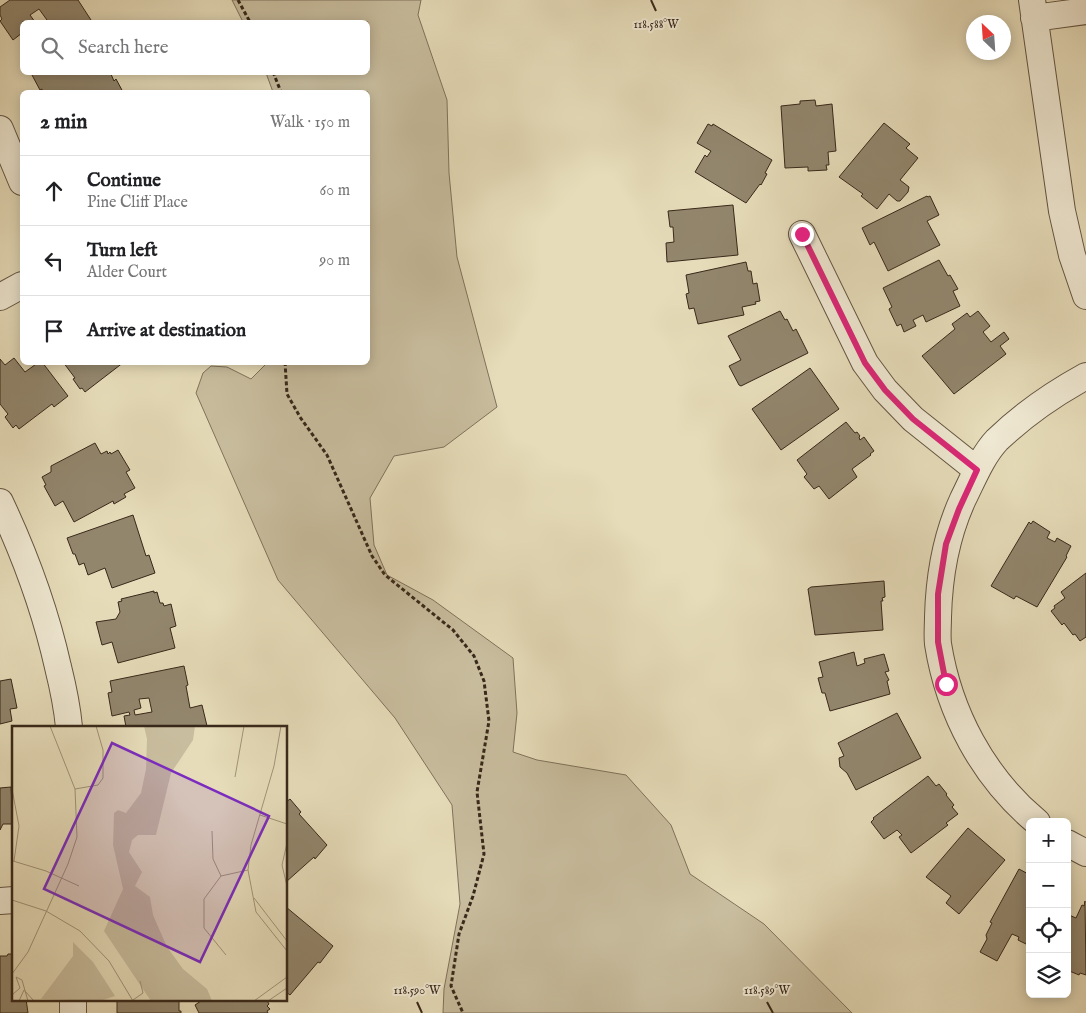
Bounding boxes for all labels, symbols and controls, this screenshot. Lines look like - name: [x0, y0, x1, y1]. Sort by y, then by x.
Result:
- north arrow: [966, 15, 1011, 60]
- text: 118.588°W: [633, 17, 679, 32]
- search box: [20, 20, 370, 75]
- icon: search: [38, 34, 66, 62]
- text: Search here: [78, 36, 169, 60]
- text: 2 min: [40, 109, 87, 136]
- text: Walk · 150 m: [270, 113, 350, 133]
- text: Continue: [87, 169, 161, 193]
- icon: ahead: [40, 177, 68, 205]
- text: 60 m: [320, 181, 350, 201]
- text: Pine Cliff Place: [87, 193, 188, 213]
- route end: [791, 223, 814, 246]
- text: Turn left: [87, 239, 158, 263]
- icon: left: [40, 247, 68, 275]
- text: 90 m: [319, 251, 350, 271]
- text: Alder Court: [87, 263, 167, 283]
- icon: arrive: [40, 317, 68, 345]
- text: Arrive at destination: [87, 319, 246, 343]
- route start: [935, 673, 958, 696]
- inset map: [12, 726, 288, 1000]
- map controls: [1026, 818, 1071, 998]
- button: +: [1026, 818, 1071, 863]
- button: −: [1026, 863, 1071, 908]
- button: locate: [1026, 908, 1071, 953]
- button: layers: [1026, 953, 1071, 998]
- text: 118.590°W: [394, 983, 441, 998]
- text: 118.589°W: [744, 983, 790, 998]

